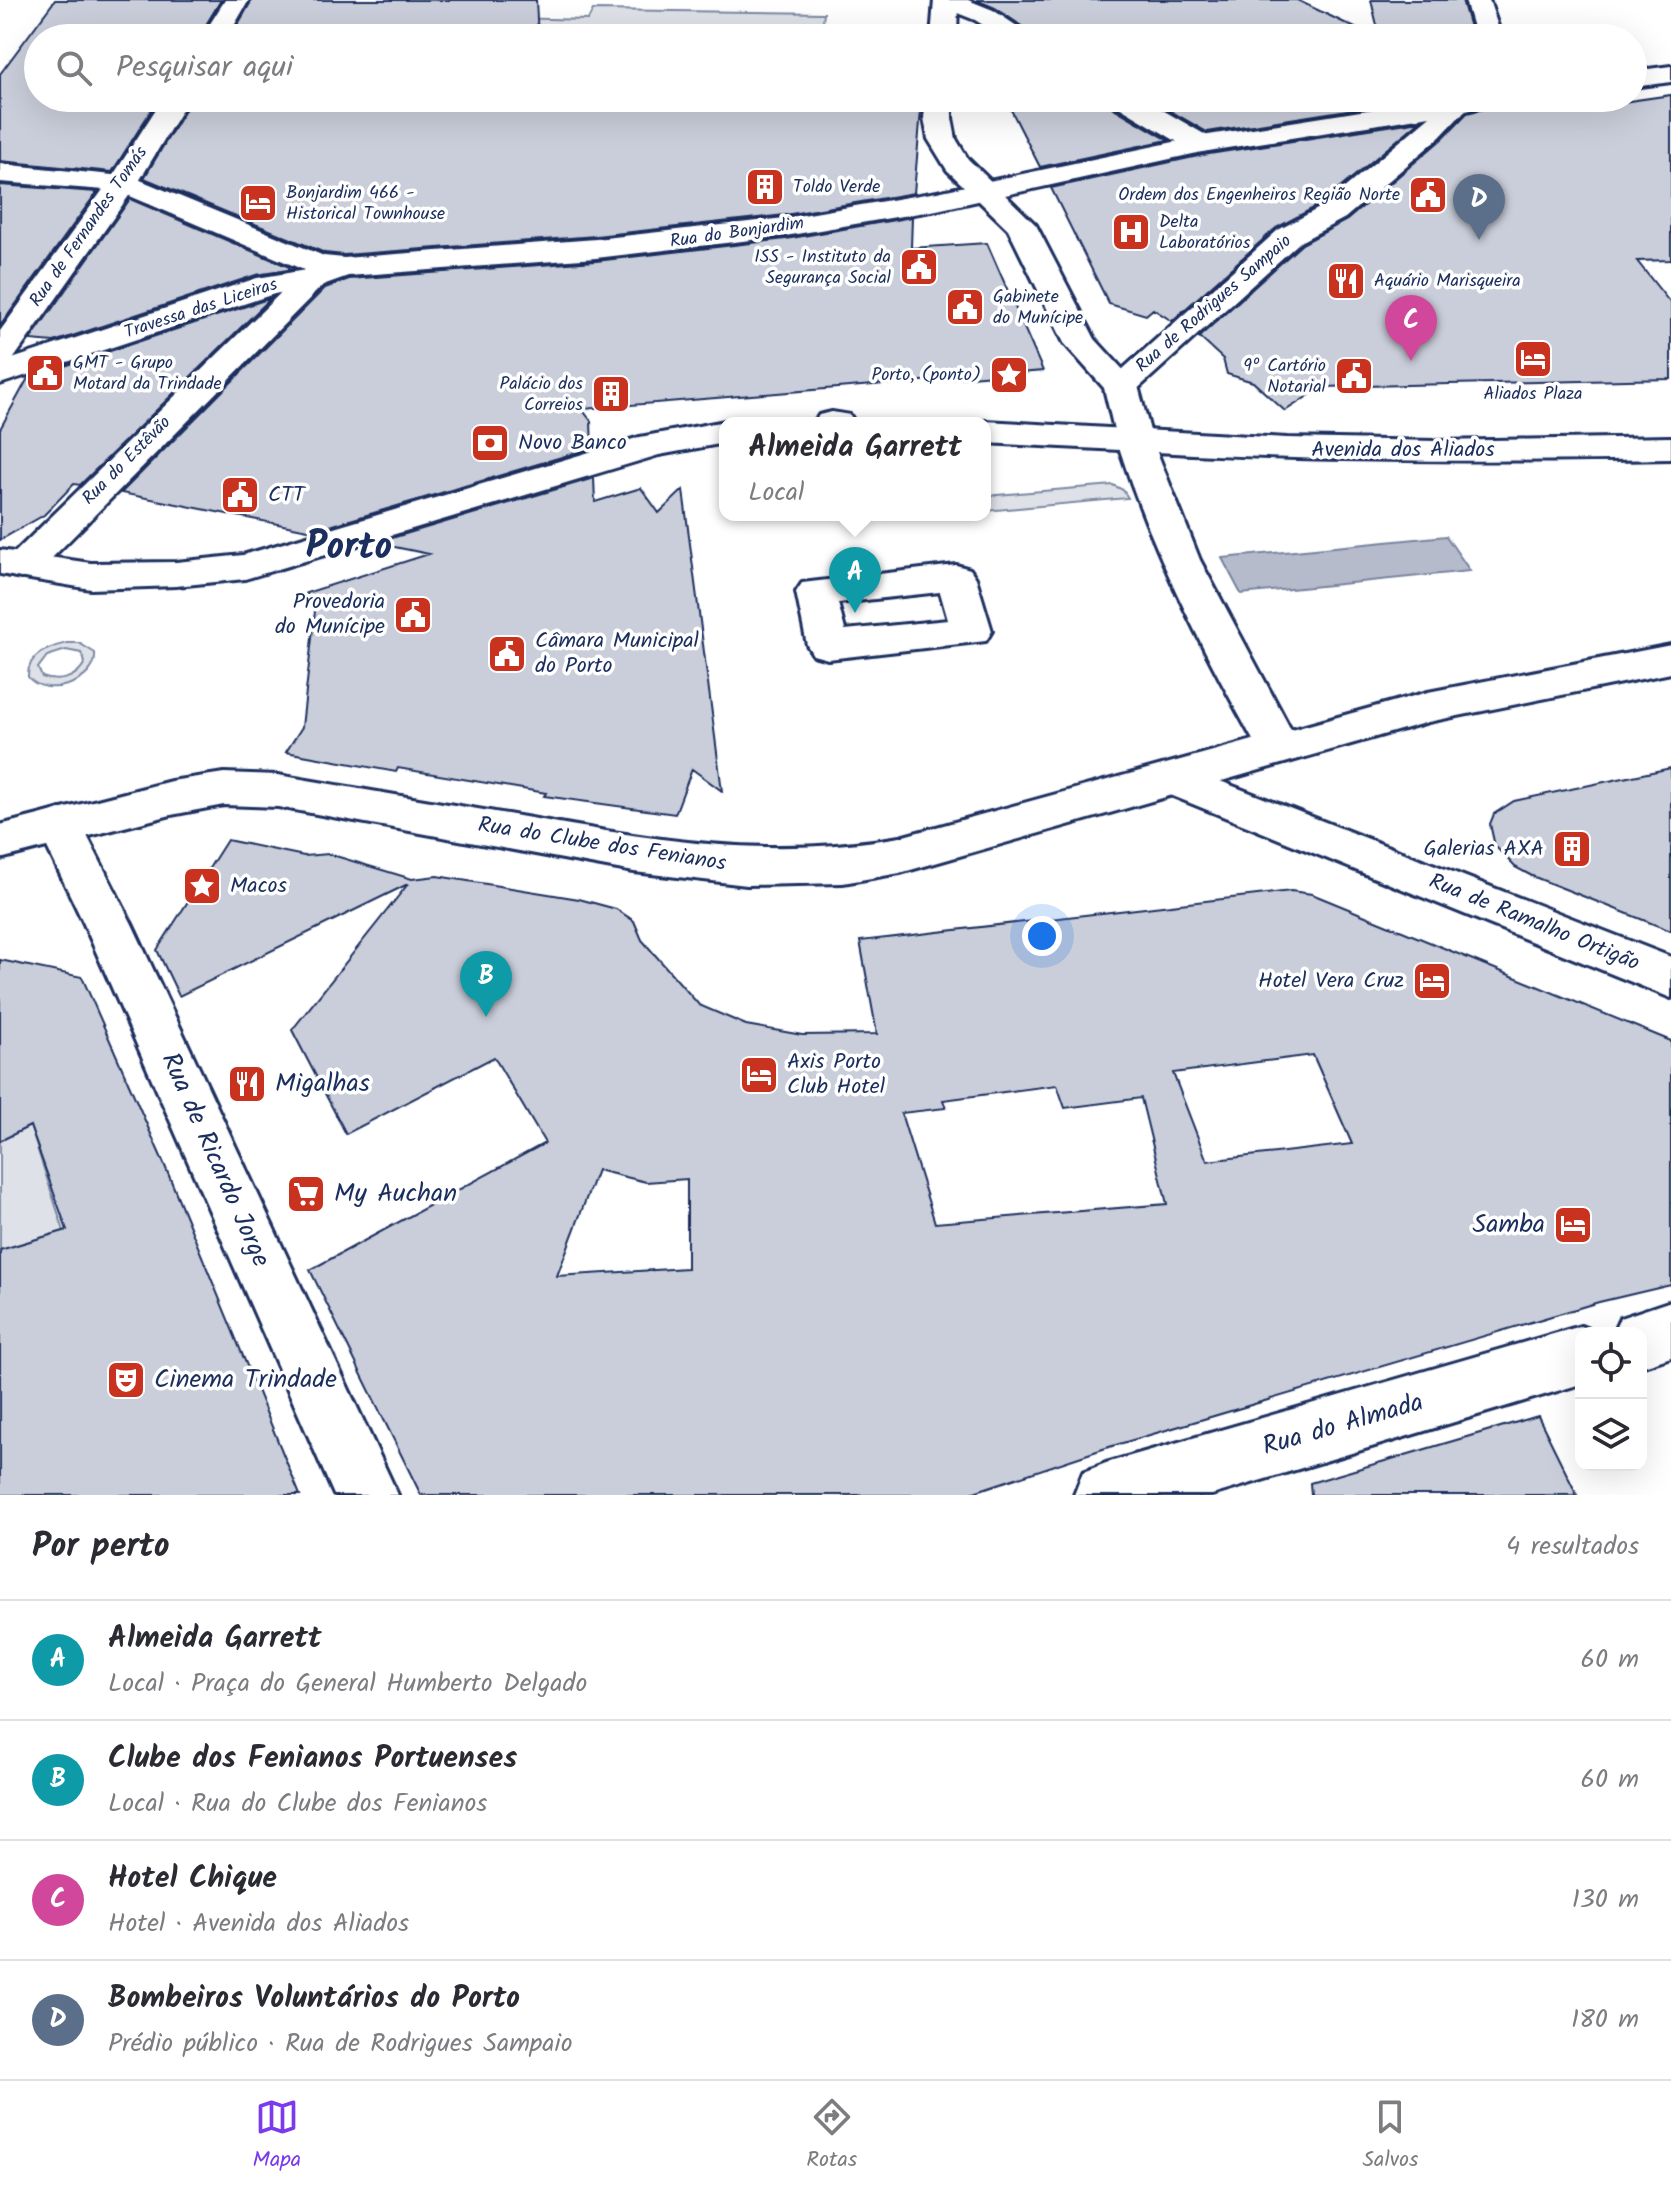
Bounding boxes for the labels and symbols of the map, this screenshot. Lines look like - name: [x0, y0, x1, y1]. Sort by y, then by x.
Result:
- street label: Rua de Fernandes Tomás: [22, 140, 156, 313]
- building icon: Toldo Verde: [744, 166, 786, 208]
- place label: Toldo Verde: [793, 173, 880, 202]
- public building icon: Ordem dos Engenheiros Região Norte: [1407, 174, 1449, 216]
- pin: D: [1453, 174, 1505, 240]
- place label: Bonjardim 466 - Historical Townhouse: [286, 179, 445, 229]
- place label: Ordem dos Engenheiros Região Norte: [1118, 181, 1400, 210]
- hotel icon: Bonjardim 466 - Historical Townhouse: [237, 182, 279, 224]
- place label: Delta Laboratórios: [1159, 208, 1251, 258]
- street label: Rua do Bonjardim: [668, 209, 806, 257]
- hospital icon: Delta Laboratórios: [1110, 211, 1152, 253]
- street label: Rua de Rodrigues Sampaio: [1129, 228, 1299, 380]
- place label: ISS - Instituto da Segurança Social: [754, 243, 892, 293]
- public building icon: ISS - Instituto da Segurança Social: [898, 246, 940, 288]
- restaurant icon: Aquário Marisqueira: [1325, 260, 1367, 302]
- place label: Aquário Marisqueira: [1374, 267, 1521, 296]
- street label: Travessa das Liceiras: [121, 270, 282, 347]
- place label: Gabinete do Munícipe: [993, 283, 1083, 333]
- public building icon: Gabinete do Munícipe: [944, 286, 986, 328]
- pin: C: [1385, 295, 1437, 361]
- hotel icon: Aliados Plaza: [1512, 338, 1554, 380]
- place label: GMT - Grupo Motard da Trindade: [73, 349, 222, 399]
- public building icon: GMT - Grupo Motard da Trindade: [24, 352, 66, 394]
- place label: 9º Cartório Notarial: [1243, 352, 1327, 402]
- place icon: Porto, (ponto): [988, 354, 1030, 396]
- public building icon: 9º Cartório Notarial: [1333, 355, 1375, 397]
- place label: Porto, (ponto): [871, 361, 981, 390]
- place label: Palácio dos Correios: [499, 370, 583, 420]
- building icon: Palácio dos Correios: [590, 373, 632, 415]
- place label: Aliados Plaza: [1483, 380, 1583, 409]
- street label: Rua do Estêvão: [76, 410, 178, 512]
- bank icon: Novo Banco: [469, 422, 511, 464]
- place label: Novo Banco: [518, 426, 627, 461]
- street label: Avenida dos Aliados: [1311, 433, 1495, 468]
- public building icon: CTT: [219, 474, 261, 516]
- place label: CTT: [268, 478, 307, 513]
- district label: Porto: [306, 518, 392, 578]
- pin: A: [829, 547, 881, 613]
- place label: Provedoria do Munícipe: [275, 585, 385, 645]
- public building icon: Provedoria do Munícipe: [392, 594, 434, 636]
- place label: Câmara Municipal do Porto: [535, 624, 700, 684]
- public building icon: Câmara Municipal do Porto: [486, 633, 528, 675]
- street label: Rua do Clube dos Fenianos: [475, 808, 729, 882]
- building icon: Galerias AXA: [1551, 828, 1593, 870]
- place label: Galerias AXA: [1423, 832, 1544, 867]
- place icon: Macos: [181, 865, 223, 907]
- street label: Rua de Ramalho Ortigão: [1423, 865, 1645, 981]
- place label: Macos: [230, 869, 287, 904]
- your location: [1022, 916, 1062, 956]
- pin: B: [460, 951, 512, 1017]
- hotel icon: Hotel Vera Cruz: [1411, 960, 1453, 1002]
- place label: Hotel Vera Cruz: [1258, 964, 1404, 999]
- place label: Axis Porto Club Hotel: [787, 1045, 886, 1105]
- street label: Rua de Ricardo Jorge: [149, 1046, 281, 1274]
- hotel icon: Axis Porto Club Hotel: [738, 1054, 780, 1096]
- restaurant icon: Migalhas: [226, 1063, 268, 1105]
- place label: Migalhas: [275, 1063, 370, 1105]
- supermarket icon: My Auchan: [285, 1173, 327, 1215]
- place label: My Auchan: [334, 1173, 457, 1215]
- place label: Samba: [1472, 1204, 1545, 1246]
- hotel icon: Samba: [1552, 1204, 1594, 1246]
- theatre icon: Cinema Trindade: [105, 1359, 147, 1401]
- place label: Cinema Trindade: [154, 1359, 337, 1401]
- street label: Rua do Almada: [1258, 1382, 1428, 1468]

